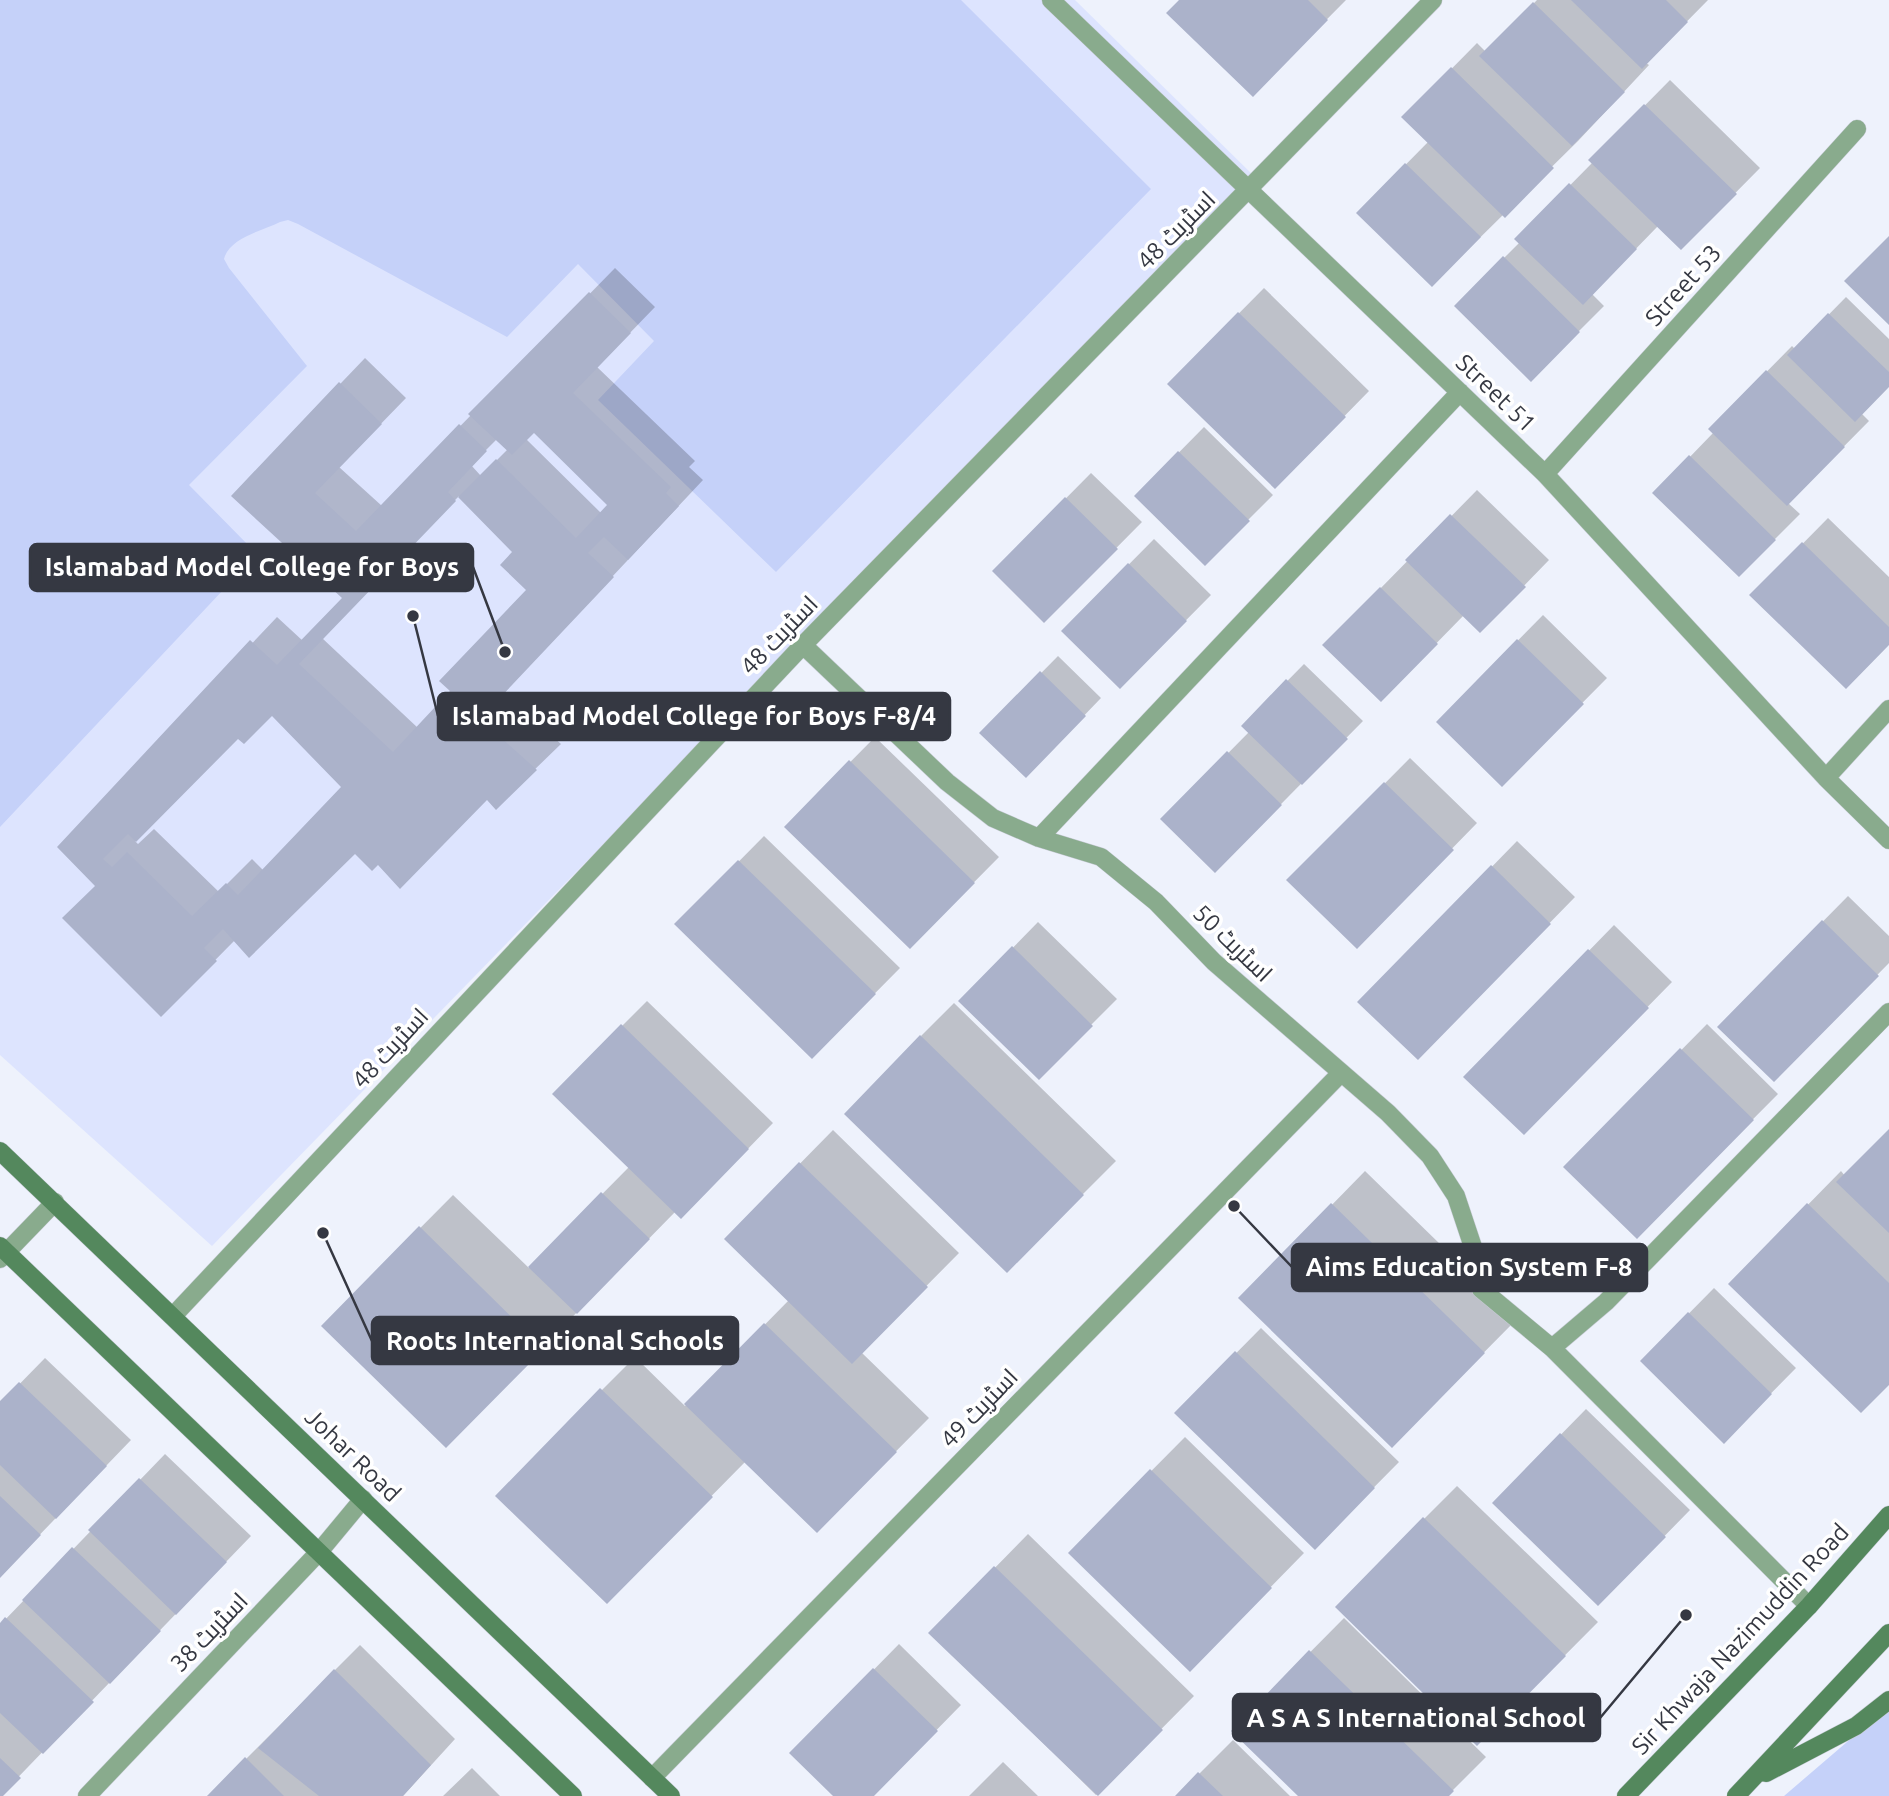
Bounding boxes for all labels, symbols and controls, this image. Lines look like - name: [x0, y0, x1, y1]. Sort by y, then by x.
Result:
- street label: اسٹریٹ 48: [1131, 185, 1221, 275]
- street label: Street 53: [1640, 239, 1726, 331]
- street label: Street 51: [1451, 349, 1541, 437]
- callout: Islamabad Model College for Boys: [30, 544, 473, 591]
- text: Islamabad Model College for Boys: [45, 552, 459, 581]
- street label: اسٹریٹ 48: [735, 590, 823, 680]
- callout: Islamabad Model College for Boys F-8/4: [438, 693, 950, 740]
- text: Islamabad Model College for Boys F-8/4: [452, 701, 936, 730]
- street label: اسٹریٹ 50: [1188, 899, 1278, 987]
- street label: اسٹریٹ 48: [346, 1003, 434, 1093]
- callout: Aims Education System F-8: [1292, 1244, 1647, 1291]
- text: Aims Education System F-8: [1305, 1252, 1633, 1281]
- callout: Roots International Schools: [372, 1317, 738, 1364]
- text: Roots International Schools: [386, 1326, 724, 1355]
- street label: اسٹریٹ 49: [935, 1363, 1023, 1453]
- street label: Johar Road: [300, 1403, 406, 1507]
- street label: Sir Khwaja Nazimuddin Road: [1626, 1518, 1854, 1760]
- street label: اسٹریٹ 38: [165, 1587, 253, 1677]
- callout: A S A S International School: [1233, 1694, 1600, 1741]
- text: A S A S International School: [1247, 1703, 1586, 1732]

